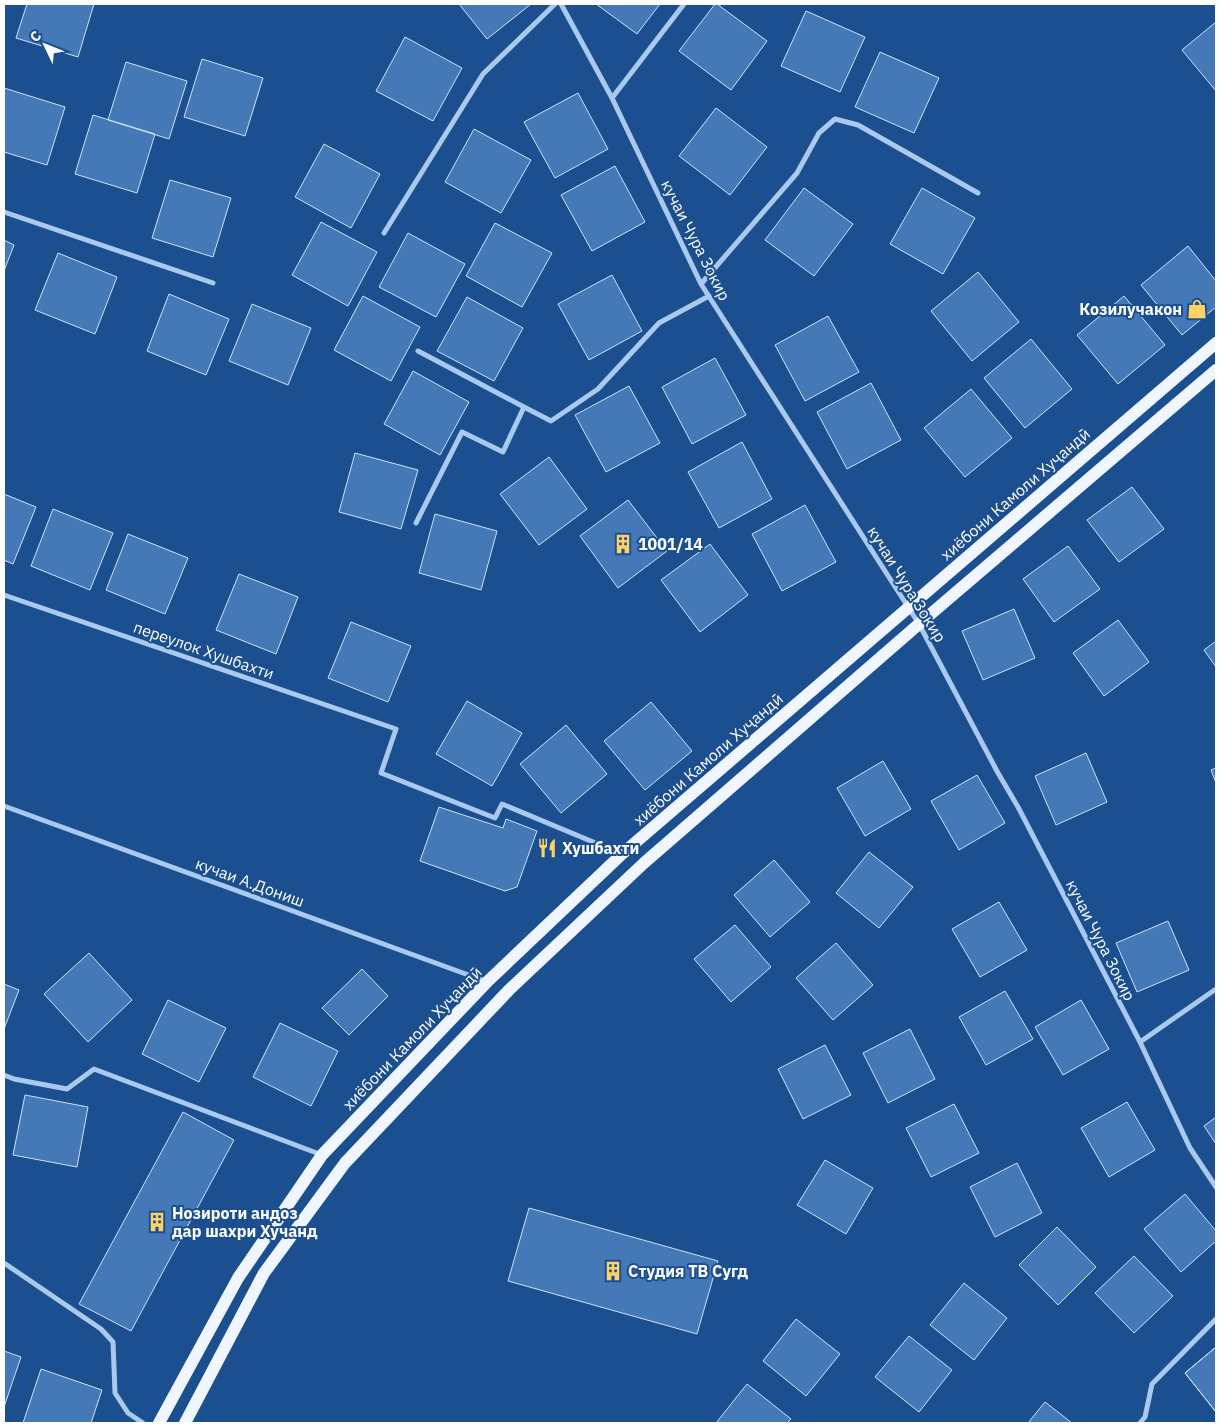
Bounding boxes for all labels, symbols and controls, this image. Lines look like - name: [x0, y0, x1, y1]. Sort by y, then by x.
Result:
- north arrow: [20, 20, 70, 70]
- text: С: [26, 27, 45, 46]
- street label: кучаи Чура Зокир: [657, 176, 735, 304]
- shop icon: Козилучакон: [1186, 298, 1208, 320]
- place label: Козилучакон: [1079, 299, 1182, 319]
- street label: хиёбони Камоли Хуҷандӣ: [936, 424, 1094, 564]
- street label: кучаи Чура Зокир: [863, 522, 951, 646]
- building icon: 1001/14: [612, 533, 634, 555]
- place label: 1001/14: [638, 534, 703, 554]
- street label: переулок Хушбахти: [131, 617, 277, 683]
- street label: хиёбони Камоли Хуҷандӣ: [629, 689, 787, 829]
- restaurant icon: Хушбахти: [536, 837, 558, 859]
- place label: Хушбахти: [562, 838, 639, 858]
- street label: кучаи А.Дониш: [193, 853, 307, 911]
- street label: кучаи Чура Зокир: [1062, 876, 1140, 1004]
- street label: хиёбони Камоли Хуҷандӣ: [338, 962, 486, 1114]
- place label: Нозироти андоз дар шахри Хучанд: [172, 1203, 318, 1241]
- building icon: Нозироти андоз дар шахри Хучанд: [146, 1211, 168, 1233]
- building icon: Студия ТВ Сугд: [602, 1260, 624, 1282]
- place label: Студия ТВ Сугд: [628, 1261, 748, 1281]

